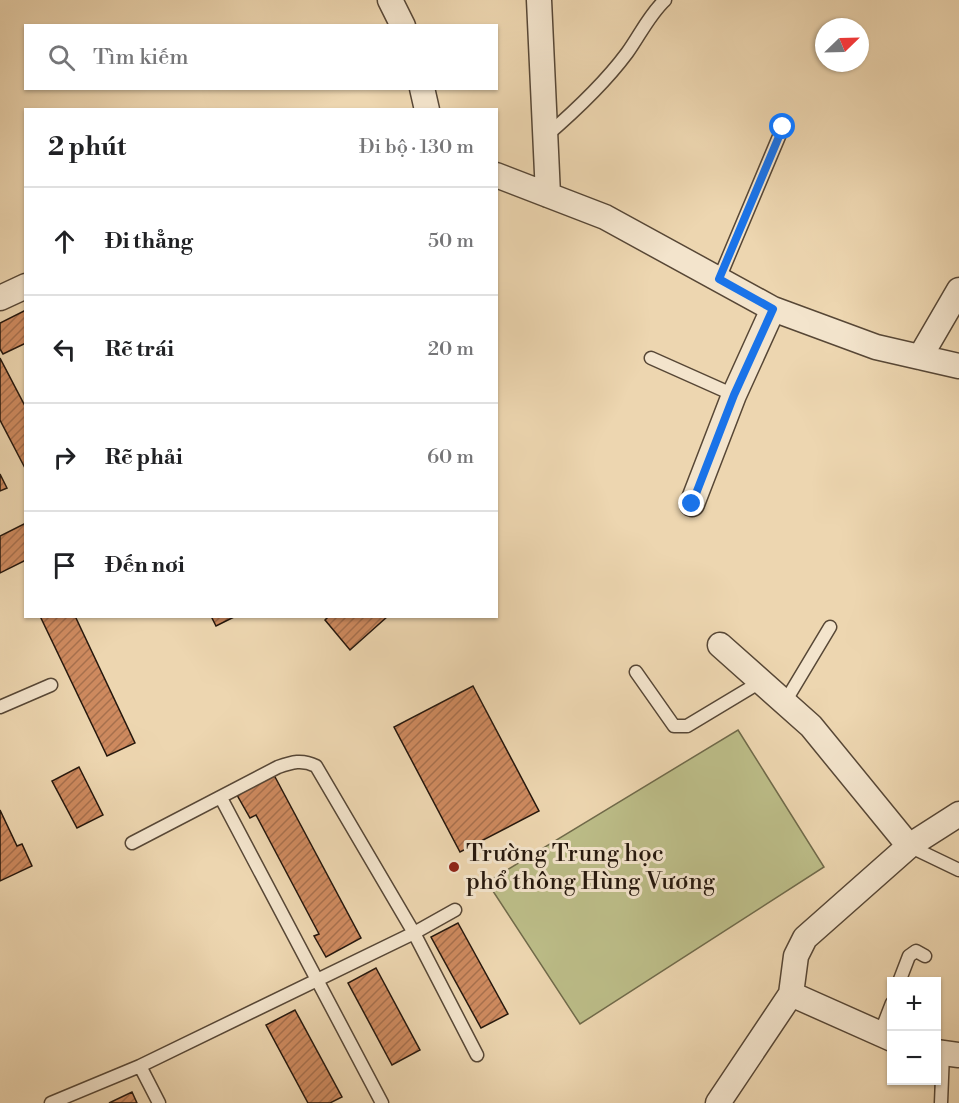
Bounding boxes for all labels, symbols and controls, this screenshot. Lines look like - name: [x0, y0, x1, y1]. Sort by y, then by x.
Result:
- north arrow: [815, 18, 869, 72]
- search box: [24, 24, 498, 90]
- icon: search: [45, 41, 78, 74]
- text: Tìm kiếm: [93, 44, 189, 71]
- route start: [769, 113, 795, 139]
- text: 2 phút: [48, 131, 126, 163]
- text: Đi bộ · 130 m: [359, 135, 474, 160]
- icon: ahead: [48, 225, 81, 258]
- text: Đi thẳng: [105, 228, 193, 255]
- text: 50 m: [428, 229, 474, 254]
- icon: left: [48, 333, 81, 366]
- text: Rẽ trái: [105, 336, 174, 363]
- text: 20 m: [428, 337, 474, 362]
- icon: right: [48, 441, 81, 474]
- text: Rẽ phải: [105, 444, 183, 471]
- text: 60 m: [427, 445, 474, 470]
- route end: [678, 490, 704, 516]
- icon: arrive: [48, 549, 81, 582]
- text: Đến nơi: [105, 552, 185, 579]
- place label: Trường Trung học phổ thông Hùng Vương: [466, 839, 716, 897]
- marker: Trường Trung học phổ thông Hùng Vương: [447, 860, 461, 874]
- map controls: [887, 977, 941, 1085]
- button: +: [887, 977, 941, 1031]
- button: −: [887, 1031, 941, 1085]

